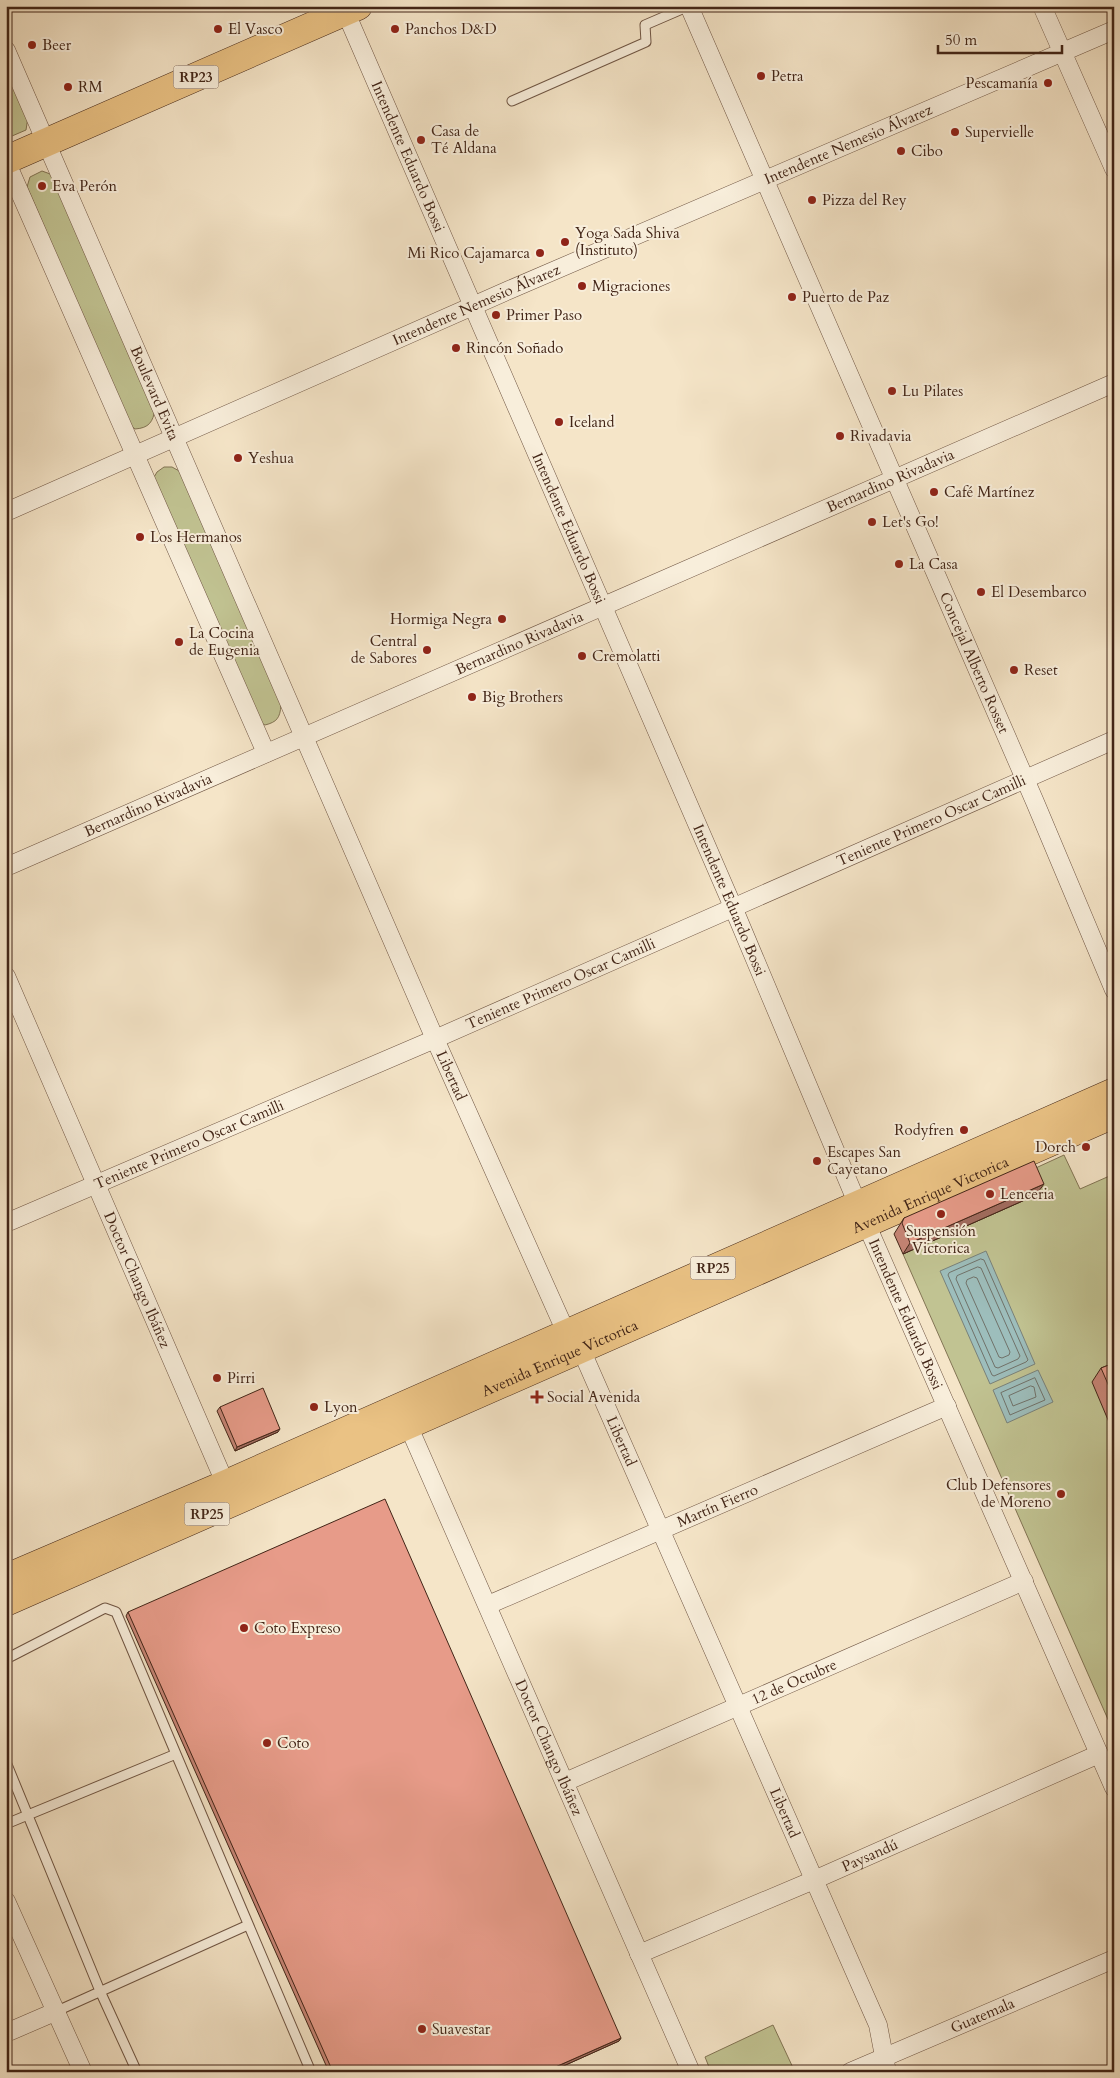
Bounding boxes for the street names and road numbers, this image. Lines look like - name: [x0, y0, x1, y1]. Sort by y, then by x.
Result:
- road number: RP23: [174, 66, 218, 88]
- street label: Intendente Eduardo Bossi: [367, 78, 450, 235]
- street label: Intendente Nemesio Álvarez: [761, 99, 935, 189]
- street label: Intendente Nemesio Álvarez: [390, 259, 563, 350]
- street label: Boulevard Evita: [126, 343, 184, 444]
- street label: Bernardino Rivadavia: [823, 444, 958, 517]
- street label: Intendente Eduardo Bossi: [528, 449, 611, 607]
- street label: Concejal Alberto Rosset: [935, 589, 1014, 737]
- street label: Bernardino Rivadavia: [452, 606, 587, 679]
- street label: Bernardino Rivadavia: [81, 768, 215, 842]
- street label: Teniente Primero Oscar Camilli: [833, 770, 1029, 871]
- street label: Intendente Eduardo Bossi: [688, 821, 771, 979]
- street label: Teniente Primero Oscar Camilli: [463, 933, 658, 1034]
- street label: Libertad: [431, 1047, 471, 1104]
- street label: Teniente Primero Oscar Camilli: [91, 1095, 287, 1194]
- street label: Avenida Enrique Victorica: [849, 1151, 1012, 1238]
- street label: Doctor Chango Ibáñez: [99, 1209, 176, 1351]
- street label: Intendente Eduardo Bossi: [864, 1235, 948, 1393]
- road number: RP25: [690, 1256, 736, 1280]
- street label: Avenida Enrique Victorica: [478, 1315, 641, 1401]
- street label: Libertad: [602, 1413, 641, 1469]
- street label: Martín Fierro: [674, 1479, 761, 1532]
- road number: RP25: [184, 1502, 230, 1526]
- street label: 12 de Octubre: [748, 1654, 840, 1709]
- street label: Doctor Chango Ibáñez: [511, 1676, 588, 1819]
- street label: Libertad: [765, 1785, 805, 1841]
- street label: Paysandú: [839, 1834, 901, 1877]
- street label: Guatemala: [947, 1993, 1018, 2038]

